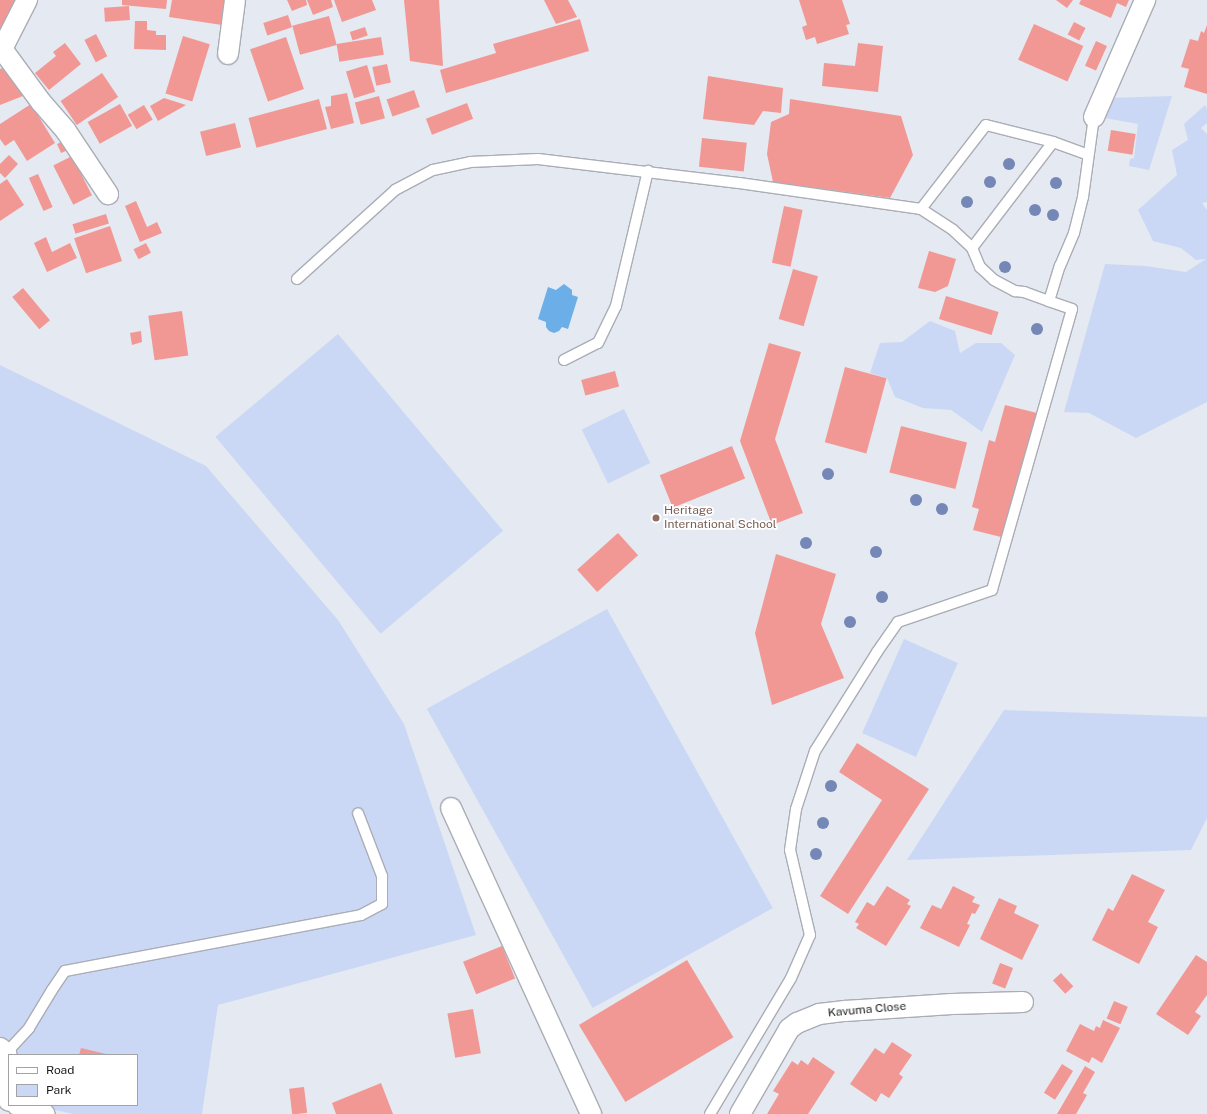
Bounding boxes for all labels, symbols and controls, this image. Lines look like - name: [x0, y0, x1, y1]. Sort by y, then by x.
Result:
- place label: Heritage International School: [664, 504, 776, 532]
- marker: Heritage International School: [651, 513, 661, 523]
- street label: Kavuma Close: [827, 999, 907, 1021]
- legend: [8, 1054, 138, 1106]
- text: Road: [46, 1063, 74, 1077]
- text: Park: [46, 1083, 72, 1097]

